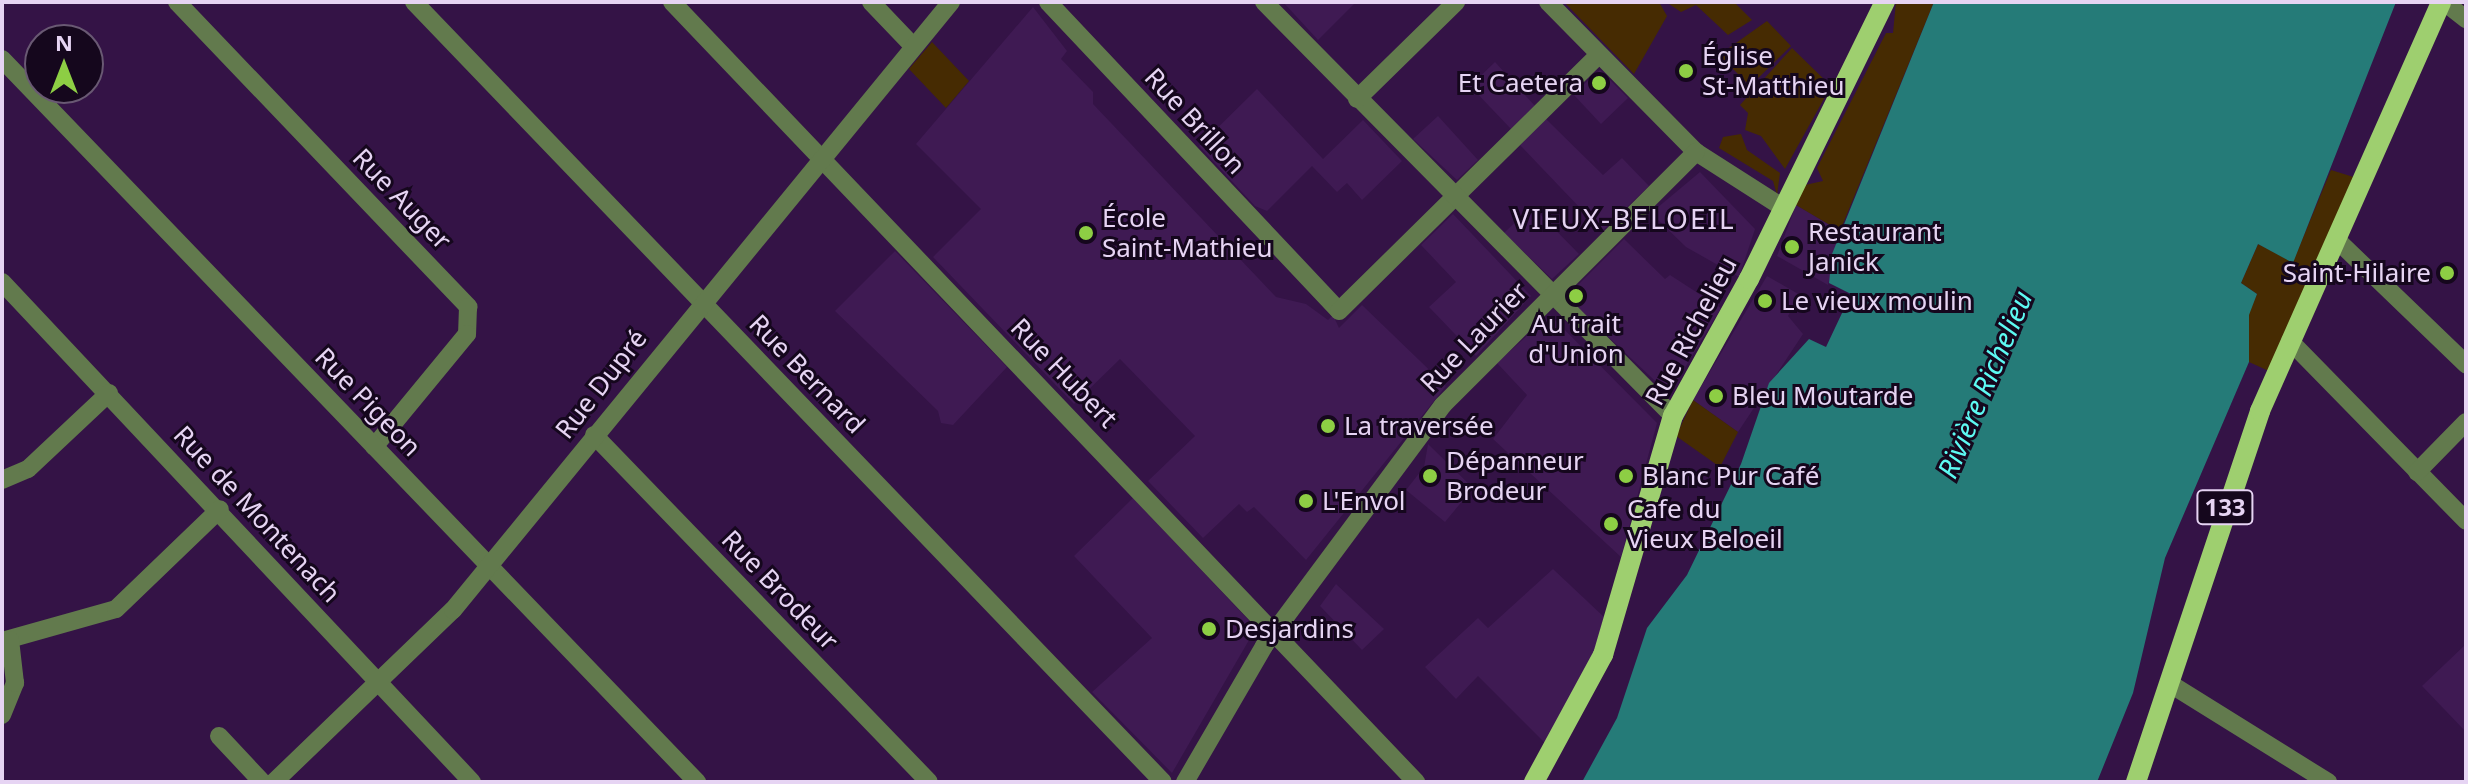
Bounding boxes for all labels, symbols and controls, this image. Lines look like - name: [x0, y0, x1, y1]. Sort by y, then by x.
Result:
- north arrow: [24, 24, 104, 104]
- text: N: [55, 27, 73, 57]
- place label: Église St-Matthieu: [1702, 40, 1844, 102]
- street label: Rue Brillon: [1138, 62, 1252, 180]
- marker: Église St-Matthieu: [1677, 62, 1695, 80]
- place label: Et Caetera: [1458, 67, 1583, 99]
- marker: Et Caetera: [1590, 74, 1608, 92]
- street label: Rue Auger: [346, 142, 458, 256]
- district label: VIEUX-BELOEIL: [1512, 201, 1736, 235]
- place label: École Saint-Mathieu: [1102, 202, 1272, 264]
- place label: Restaurant Janick: [1808, 216, 1942, 278]
- marker: École Saint-Mathieu: [1077, 224, 1095, 242]
- marker: Restaurant Janick: [1783, 238, 1801, 256]
- street label: Rue Richelieu: [1639, 251, 1743, 411]
- place label: Saint-Hilaire: [2283, 257, 2431, 289]
- marker: Saint-Hilaire: [2438, 264, 2456, 282]
- street label: Rue Laurier: [1414, 276, 1534, 398]
- place label: Le vieux moulin: [1781, 285, 1973, 317]
- water label: Rivière Richelieu: [1929, 285, 2039, 483]
- marker: Au trait d'Union: [1567, 287, 1585, 305]
- marker: Le vieux moulin: [1756, 292, 1774, 310]
- street label: Rue Bernard: [743, 308, 871, 440]
- place label: Au trait d'Union: [1528, 308, 1624, 370]
- street label: Rue Hubert: [1004, 312, 1124, 434]
- street label: Rue Dupré: [549, 323, 653, 445]
- street label: Rue Pigeon: [309, 341, 427, 463]
- place label: Bleu Moutarde: [1732, 380, 1913, 412]
- marker: Bleu Moutarde: [1707, 387, 1725, 405]
- place label: La traversée: [1344, 410, 1494, 442]
- marker: La traversée: [1319, 417, 1337, 435]
- street label: Rue de Montenach: [167, 419, 347, 609]
- place label: Dépanneur Brodeur: [1446, 445, 1584, 506]
- place label: Blanc Pur Café: [1642, 460, 1819, 492]
- marker: Dépanneur Brodeur: [1421, 467, 1439, 485]
- marker: Blanc Pur Café: [1617, 467, 1635, 485]
- place label: L'Envol: [1322, 485, 1406, 517]
- road number: 133: [2195, 487, 2255, 527]
- marker: L'Envol: [1297, 492, 1315, 510]
- place label: Cafe du Vieux Beloeil: [1627, 493, 1783, 554]
- marker: Cafe du Vieux Beloeil: [1602, 515, 1620, 533]
- street label: Rue Brodeur: [715, 524, 845, 656]
- place label: Desjardins: [1225, 613, 1354, 645]
- marker: Desjardins: [1200, 620, 1218, 638]

